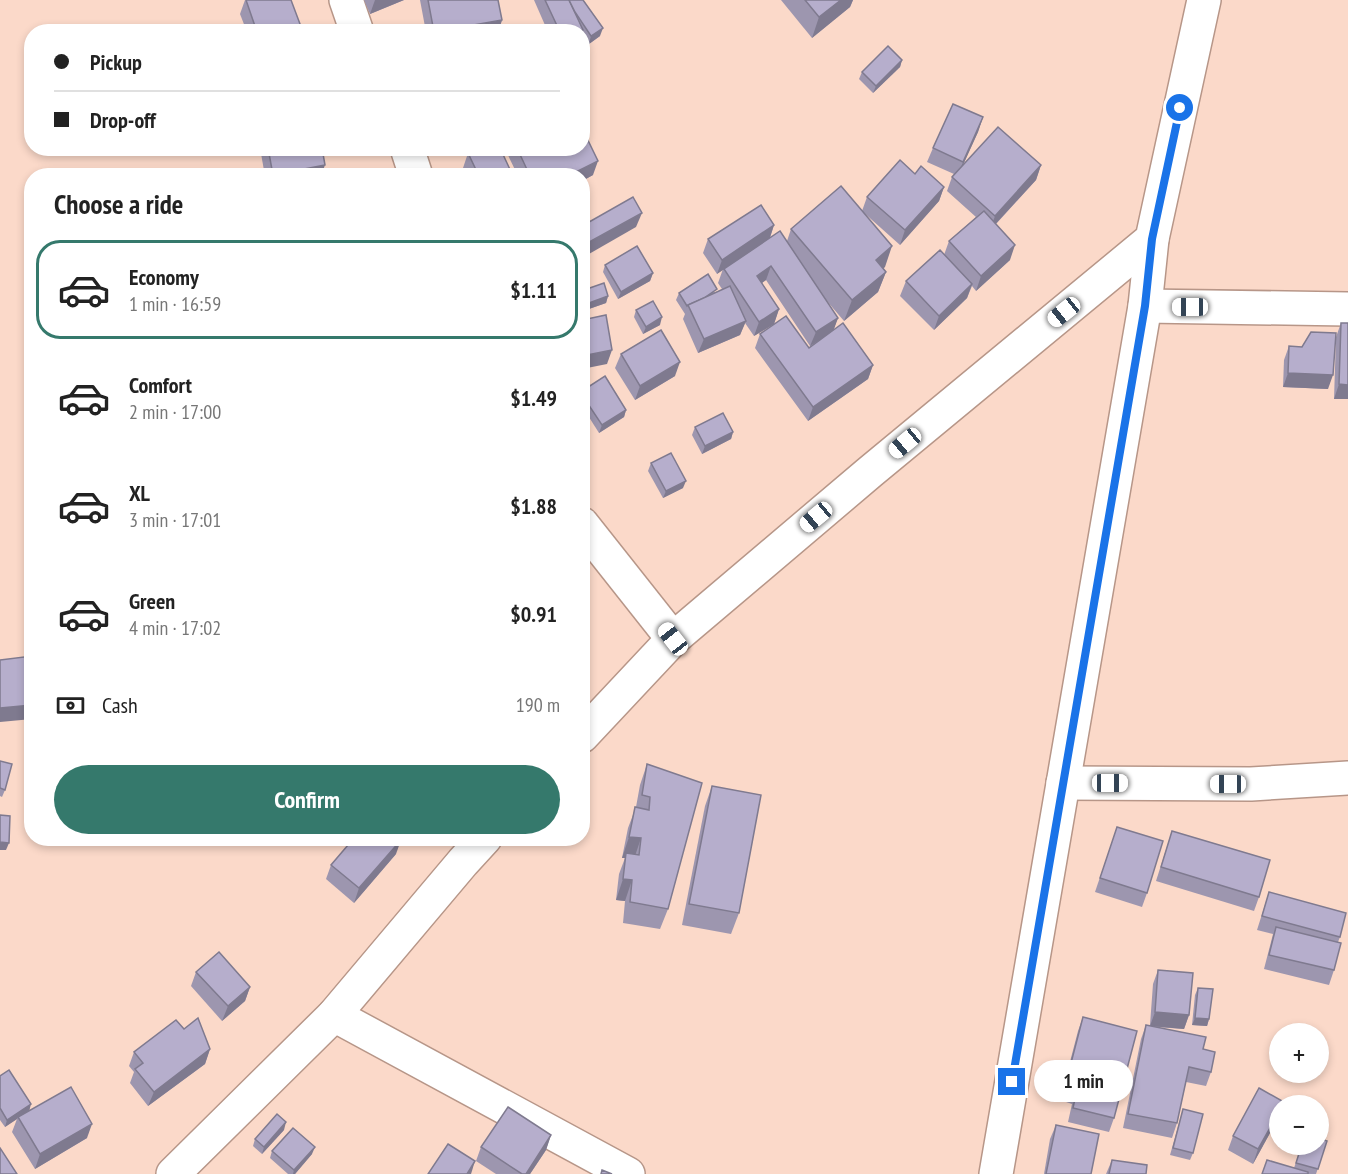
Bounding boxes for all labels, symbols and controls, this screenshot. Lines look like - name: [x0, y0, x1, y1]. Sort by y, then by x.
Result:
- text: Pickup: [90, 48, 142, 76]
- route start: [1166, 94, 1193, 121]
- text: Drop-off: [90, 106, 156, 134]
- text: Choose a ride: [54, 187, 183, 221]
- icon: car: [57, 263, 111, 317]
- text: Economy: [129, 263, 199, 291]
- text: $1.11: [510, 276, 557, 304]
- text: 1 min · 16:59: [129, 291, 221, 317]
- car: [1044, 294, 1084, 330]
- car: [1172, 298, 1208, 316]
- icon: car: [57, 371, 111, 425]
- text: Comfort: [129, 371, 192, 399]
- text: $1.49: [510, 384, 557, 412]
- text: 2 min · 17:00: [129, 399, 221, 425]
- car: [885, 425, 925, 461]
- icon: car: [57, 479, 111, 533]
- text: XL: [129, 479, 150, 507]
- text: $1.88: [510, 492, 557, 520]
- car: [796, 499, 836, 535]
- text: 3 min · 17:01: [129, 507, 221, 533]
- icon: car: [57, 587, 111, 641]
- text: Green: [129, 587, 175, 615]
- text: $0.91: [510, 600, 557, 628]
- text: 4 min · 17:02: [129, 615, 221, 641]
- car: [655, 619, 691, 659]
- icon: cash: [54, 689, 87, 722]
- text: Cash: [102, 691, 138, 719]
- text: 190 m: [516, 692, 560, 718]
- button: Confirm: [54, 765, 560, 834]
- car: [1092, 774, 1128, 792]
- car: [1210, 775, 1246, 793]
- map controls: [1269, 1023, 1329, 1155]
- button: +: [1269, 1023, 1329, 1083]
- callout: 1 min: [1033, 1061, 1132, 1103]
- route end: [998, 1068, 1025, 1095]
- text: 1 min: [1063, 1068, 1104, 1094]
- button: −: [1269, 1095, 1329, 1155]

